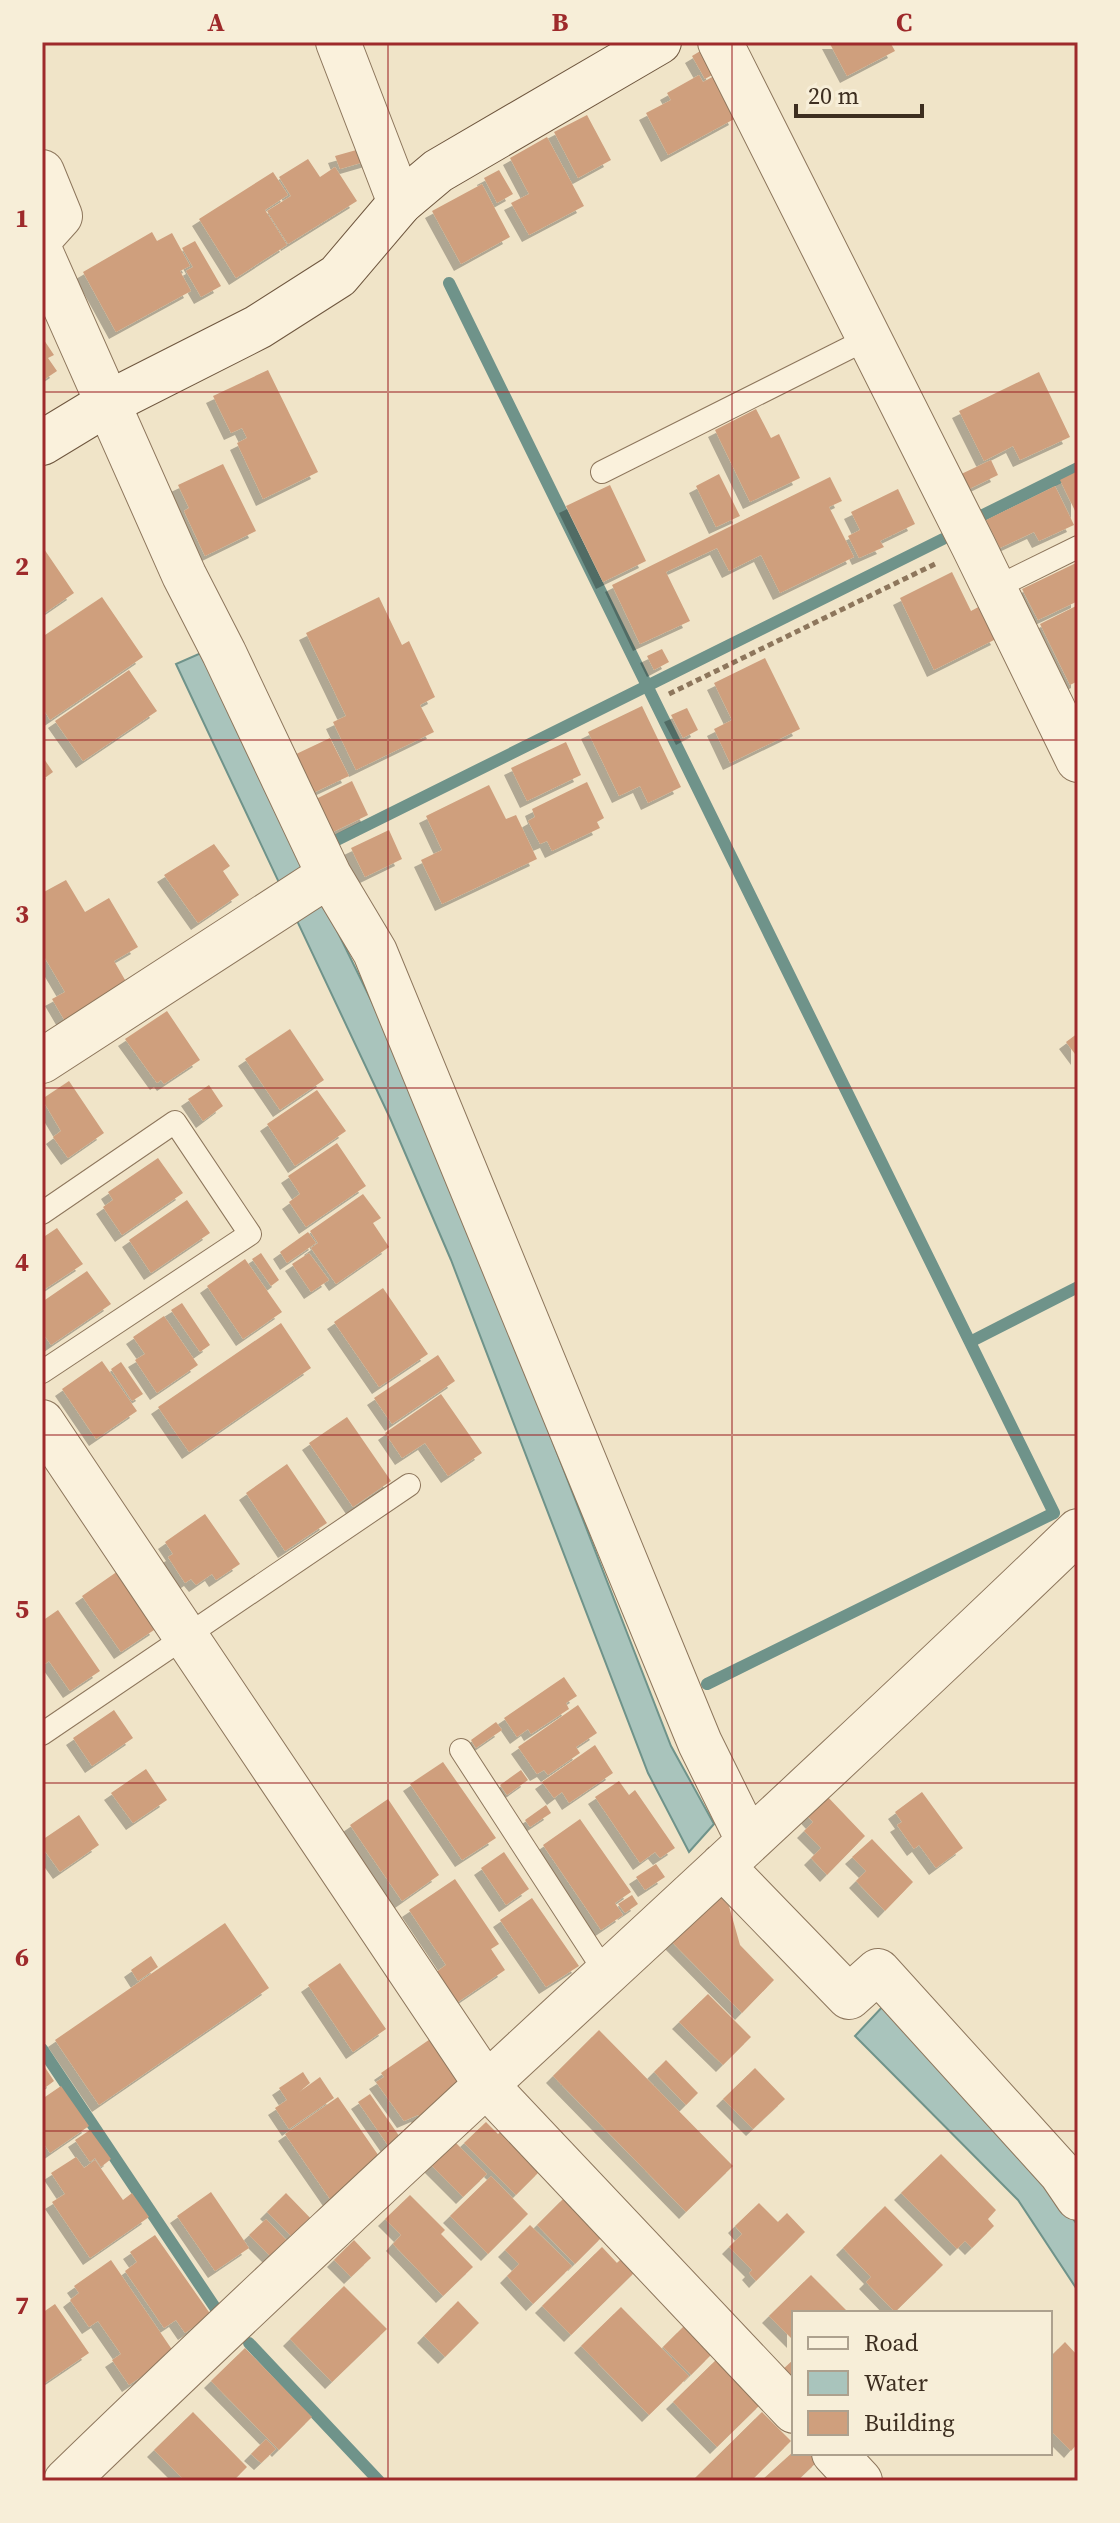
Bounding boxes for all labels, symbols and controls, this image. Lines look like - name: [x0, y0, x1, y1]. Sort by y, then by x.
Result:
- text: A: [207, 4, 225, 40]
- text: B: [552, 4, 569, 40]
- text: C: [896, 4, 912, 40]
- scale bar: [796, 68, 922, 118]
- text: 20 m: [808, 79, 859, 112]
- text: 1: [15, 200, 29, 236]
- text: 2: [15, 548, 29, 584]
- text: 3: [15, 896, 29, 932]
- text: 4: [15, 1244, 29, 1280]
- text: 5: [15, 1591, 29, 1627]
- text: 6: [15, 1939, 29, 1975]
- text: 7: [15, 2287, 29, 2323]
- legend: [792, 2311, 1052, 2455]
- text: Road: [864, 2326, 919, 2359]
- text: Water: [864, 2366, 928, 2399]
- text: Building: [864, 2406, 955, 2439]

